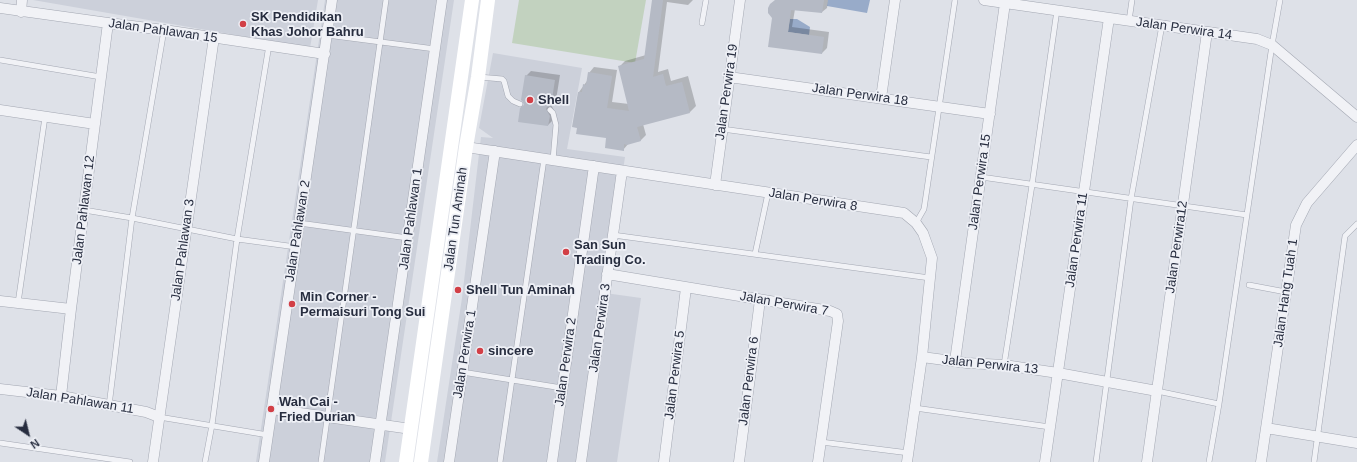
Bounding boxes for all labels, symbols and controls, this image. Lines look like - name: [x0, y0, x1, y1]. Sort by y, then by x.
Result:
- place label: SK Pendidikan Khas Johor Bahru: [251, 9, 364, 40]
- street label: Jalan Perwira 14: [1135, 15, 1233, 43]
- street label: Jalan Pahlawan 15: [108, 16, 218, 46]
- marker: SK Pendidikan Khas Johor Bahru: [238, 19, 248, 29]
- street label: Jalan Perwira 19: [713, 43, 741, 141]
- street label: Jalan Perwira 18: [811, 81, 909, 109]
- place label: Shell: [538, 92, 569, 108]
- marker: Shell: [525, 95, 535, 105]
- street label: Jalan Perwira 15: [966, 133, 994, 231]
- street label: Jalan Pahlawan 12: [70, 155, 98, 265]
- street label: Jalan Tun Aminah: [441, 166, 471, 272]
- street label: Jalan Pahlawan 1: [396, 167, 426, 271]
- street label: Jalan Pahlawan 2: [282, 179, 314, 283]
- street label: Jalan Perwira 8: [768, 185, 858, 215]
- street label: Jalan Perwira 11: [1063, 191, 1091, 289]
- street label: Jalan Pahlawan 3: [168, 198, 198, 302]
- street label: Jalan Perwira12: [1163, 200, 1191, 294]
- place label: San Sun Trading Co.: [574, 237, 646, 268]
- street label: Jalan Hang Tuah 1: [1271, 238, 1301, 348]
- marker: San Sun Trading Co.: [561, 247, 571, 257]
- place label: Shell Tun Aminah: [466, 282, 575, 298]
- street label: Jalan Perwira 3: [586, 283, 614, 373]
- marker: Shell Tun Aminah: [453, 285, 463, 295]
- place label: Min Corner - Permaisuri Tong Sui: [300, 289, 425, 320]
- street label: Jalan Perwira 7: [739, 289, 829, 319]
- marker: Min Corner - Permaisuri Tong Sui: [287, 299, 297, 309]
- street label: Jalan Perwira 1: [450, 309, 480, 399]
- street label: Jalan Perwira 2: [552, 317, 580, 407]
- street label: Jalan Perwira 5: [662, 330, 688, 420]
- street label: Jalan Perwira 6: [736, 336, 762, 426]
- place label: sincere: [488, 343, 534, 359]
- marker: sincere: [475, 346, 485, 356]
- street label: Jalan Perwira 13: [941, 352, 1039, 378]
- street label: Jalan Pahlawan 11: [25, 385, 135, 417]
- place label: Wah Cai - Fried Durian: [279, 394, 356, 425]
- marker: Wah Cai - Fried Durian: [266, 404, 276, 414]
- north arrow: [8, 414, 48, 454]
- text: N: [28, 437, 42, 451]

